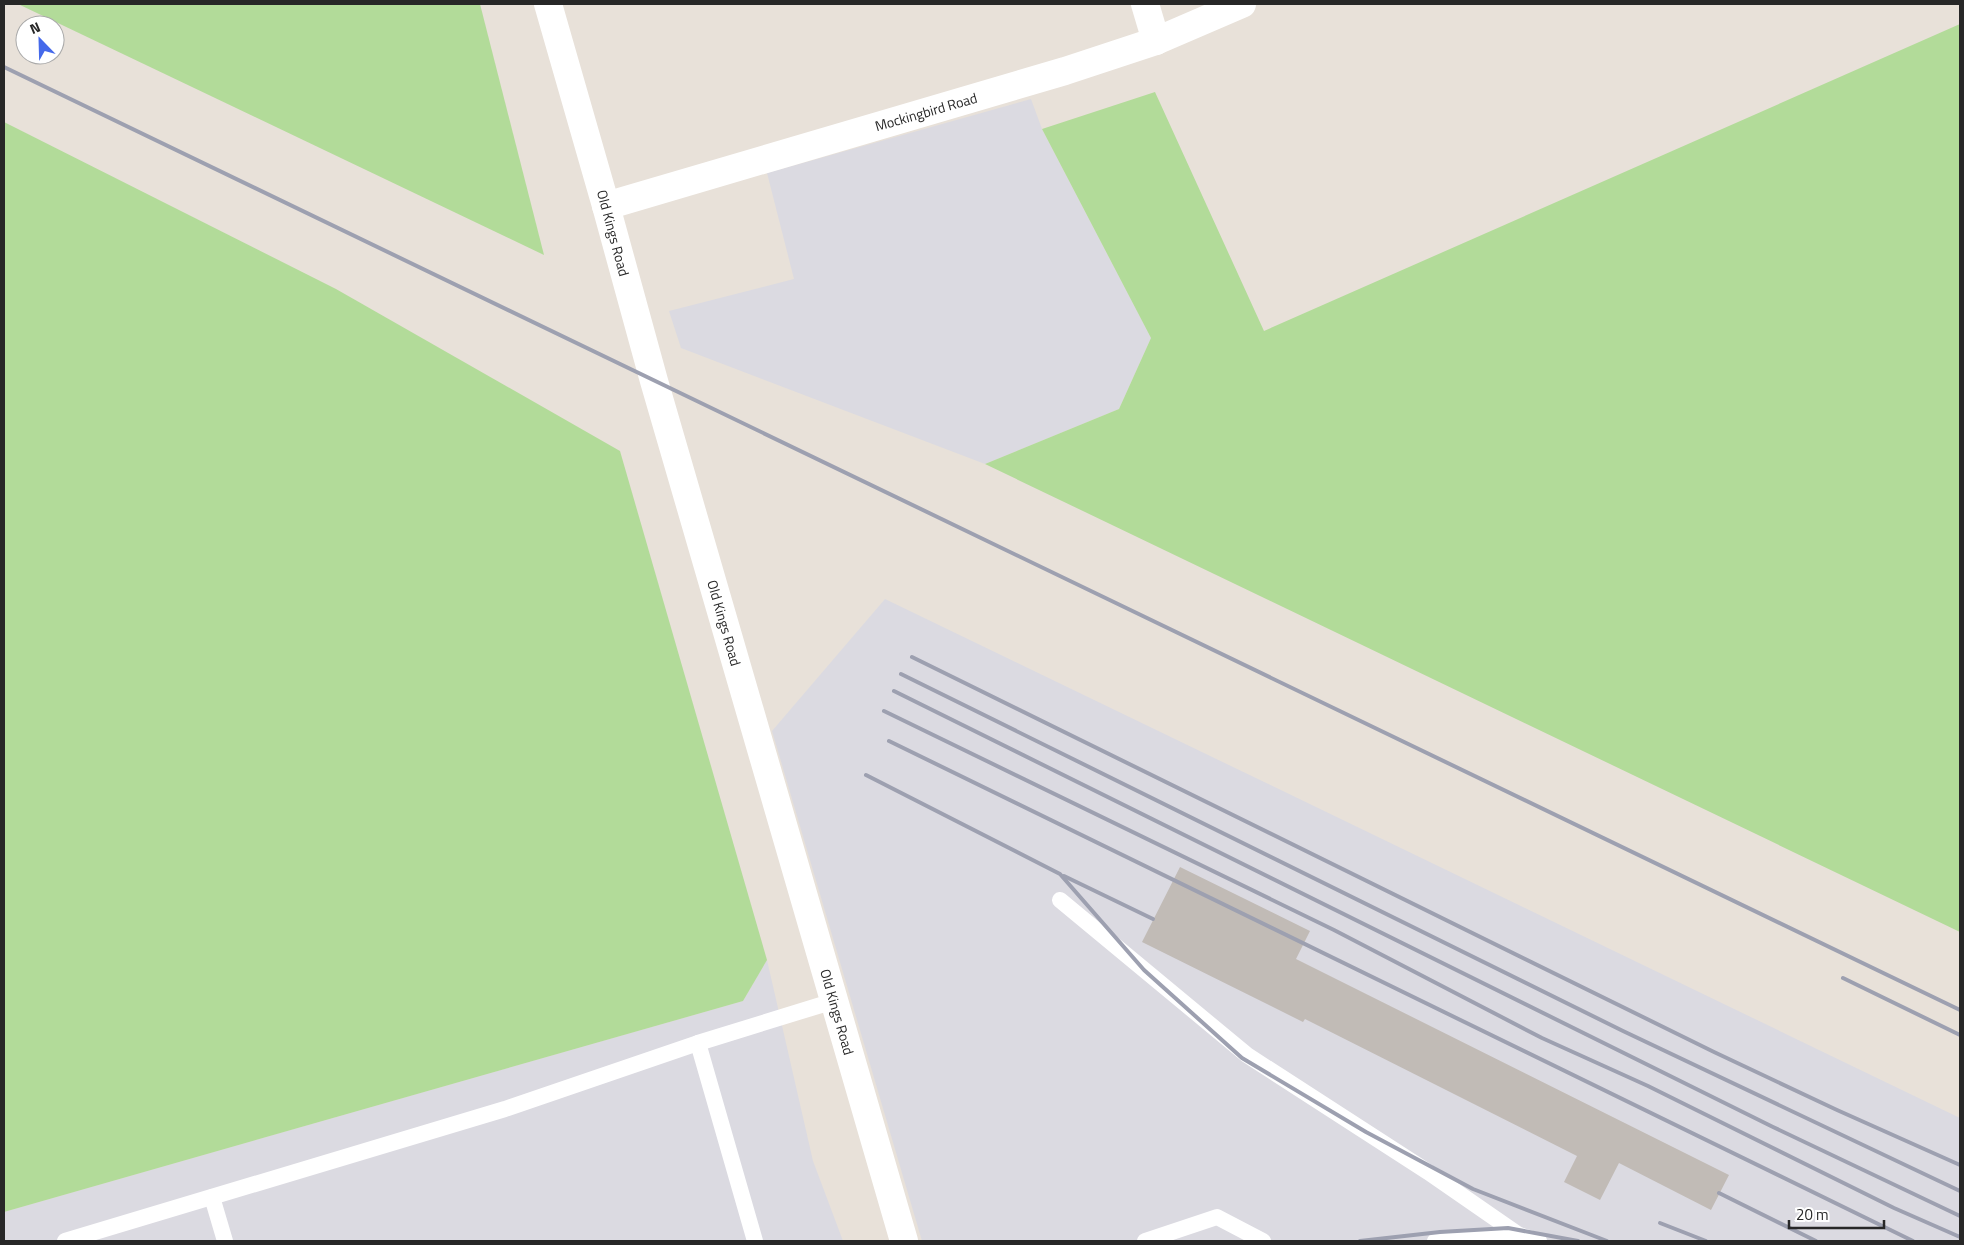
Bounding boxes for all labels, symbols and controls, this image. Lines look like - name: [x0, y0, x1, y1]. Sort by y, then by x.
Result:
- north arrow: [15, 15, 65, 65]
- text: N: [26, 16, 43, 39]
- street label: Mockingbird Road: [872, 87, 979, 136]
- street label: Old Kings Road: [592, 187, 635, 278]
- street label: Old Kings Road: [702, 577, 747, 668]
- street label: Old Kings Road: [815, 966, 860, 1057]
- scale bar: [1789, 1198, 1884, 1230]
- text: 20 m: [1796, 1203, 1829, 1226]

